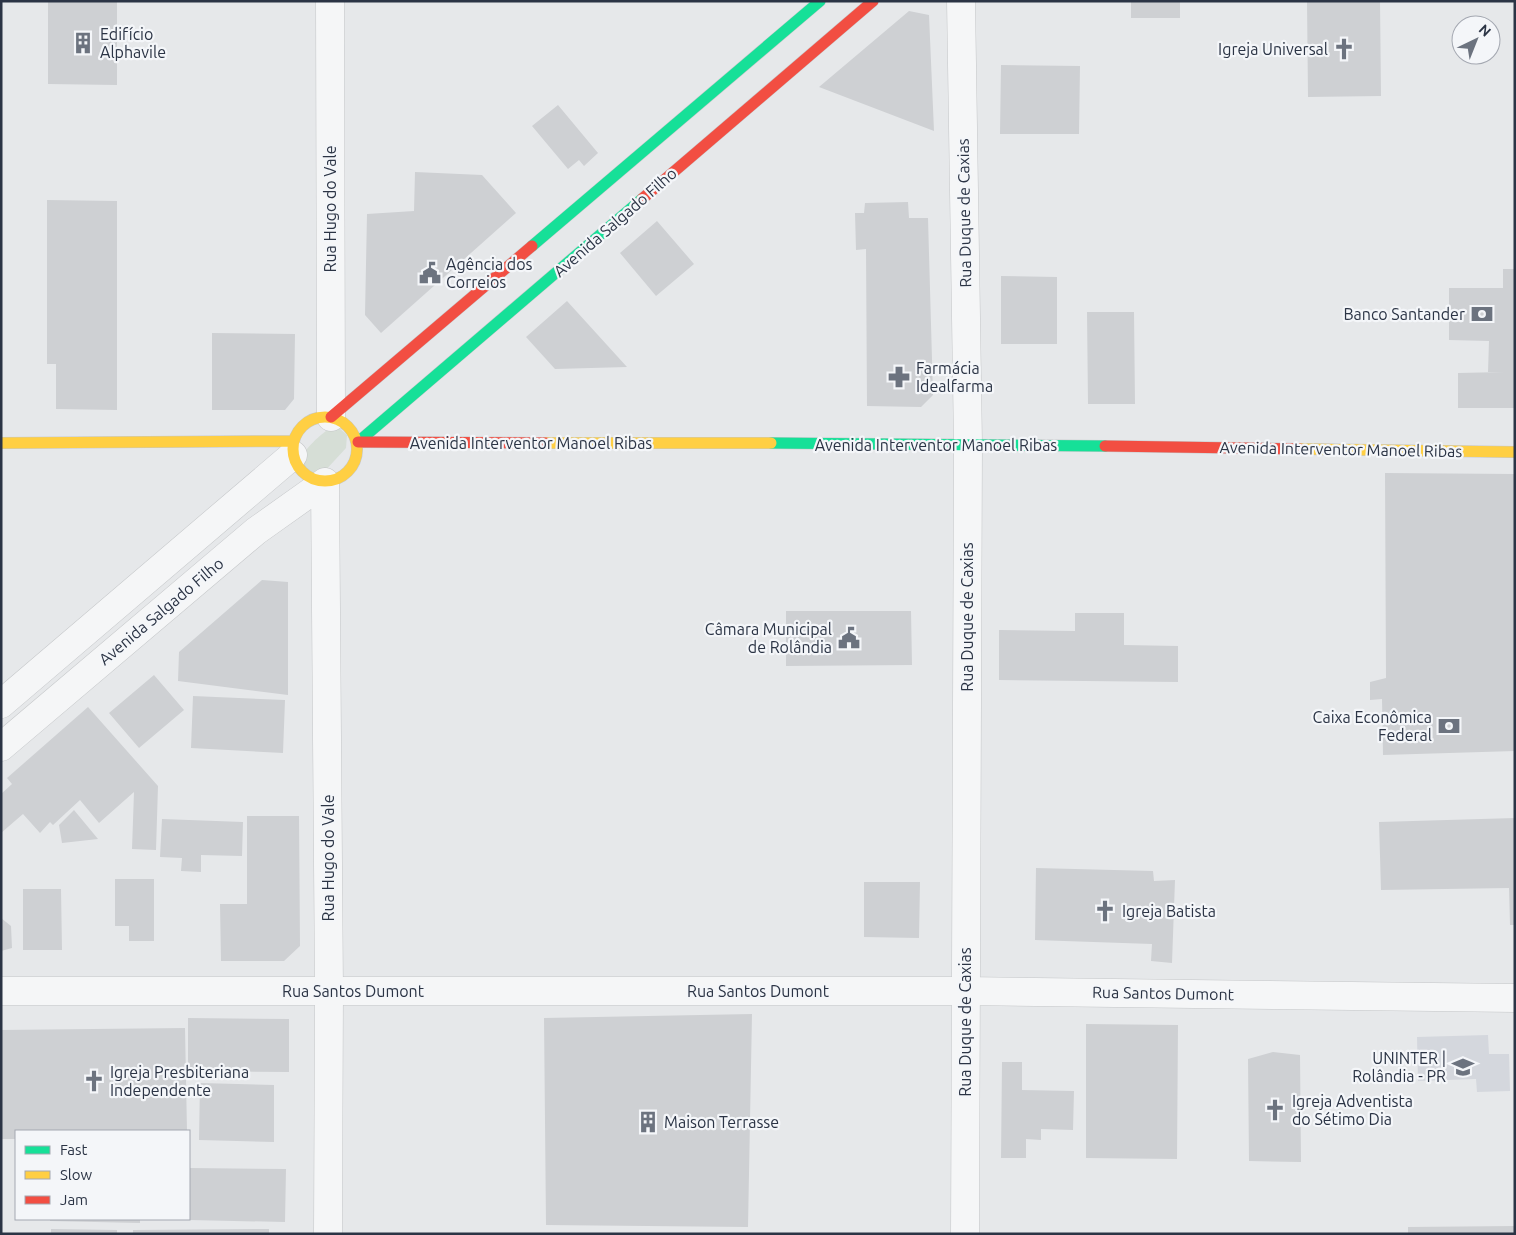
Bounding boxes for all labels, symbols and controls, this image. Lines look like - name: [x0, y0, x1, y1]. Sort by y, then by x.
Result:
- north arrow: [1451, 15, 1501, 65]
- text: N: [1476, 21, 1494, 40]
- place label: Edifício Alphavile: [100, 25, 166, 61]
- building icon: Edifício Alphavile: [70, 30, 96, 56]
- church icon: Igreja Universal: [1331, 36, 1357, 62]
- place label: Igreja Universal: [1218, 40, 1328, 58]
- street label: Rua Duque de Caxias: [954, 138, 974, 288]
- street label: Rua Hugo do Vale: [321, 145, 339, 273]
- street label: Avenida Salgado Filho: [550, 164, 680, 280]
- place label: Agência dos Correios: [446, 255, 532, 291]
- public building icon: Agência dos Correios: [417, 260, 443, 286]
- bank icon: Banco Santander: [1469, 301, 1495, 327]
- place label: Banco Santander: [1343, 305, 1465, 323]
- place label: Farmácia Idealfarma: [916, 359, 993, 395]
- pharmacy icon: Farmácia Idealfarma: [886, 364, 912, 390]
- street label: Avenida Interventor Manoel Ribas: [410, 434, 652, 452]
- street label: Avenida Interventor Manoel Ribas: [815, 436, 1057, 454]
- street label: Avenida Interventor Manoel Ribas: [1220, 438, 1462, 460]
- street label: Rua Duque de Caxias: [958, 542, 976, 692]
- street label: Avenida Salgado Filho: [95, 554, 227, 668]
- place label: Câmara Municipal de Rolândia: [705, 620, 832, 656]
- public building icon: Câmara Municipal de Rolândia: [836, 625, 862, 651]
- place label: Caixa Econômica Federal: [1313, 708, 1432, 744]
- bank icon: Caixa Econômica Federal: [1436, 713, 1462, 739]
- street label: Rua Hugo do Vale: [319, 794, 337, 922]
- church icon: Igreja Batista: [1092, 898, 1118, 924]
- place label: Igreja Batista: [1122, 902, 1216, 920]
- street label: Rua Duque de Caxias: [956, 947, 974, 1097]
- street label: Rua Santos Dumont: [282, 982, 425, 1000]
- street label: Rua Santos Dumont: [687, 982, 830, 1000]
- street label: Rua Santos Dumont: [1092, 983, 1235, 1003]
- place label: UNINTER | Rolândia - PR: [1352, 1049, 1446, 1085]
- school or university icon: UNINTER | Rolândia - PR: [1450, 1054, 1476, 1080]
- place label: Igreja Presbiteriana Independente: [110, 1063, 249, 1099]
- church icon: Igreja Presbiteriana Independente: [81, 1068, 107, 1094]
- place label: Igreja Adventista do Sétimo Dia: [1292, 1092, 1413, 1128]
- church icon: Igreja Adventista do Sétimo Dia: [1262, 1097, 1288, 1123]
- building icon: Maison Terrasse: [635, 1109, 661, 1135]
- place label: Maison Terrasse: [664, 1113, 779, 1131]
- legend: [15, 1130, 190, 1220]
- text: Fast: [60, 1141, 88, 1158]
- text: Slow: [60, 1166, 93, 1183]
- text: Jam: [60, 1191, 88, 1208]

